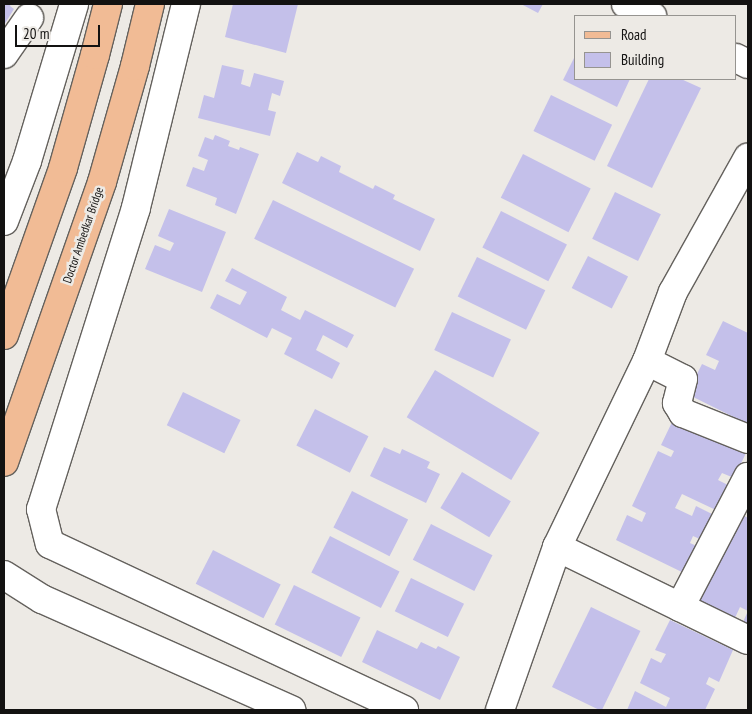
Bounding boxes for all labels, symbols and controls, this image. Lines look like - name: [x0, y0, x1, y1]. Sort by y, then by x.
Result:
- scale bar: [18, 15, 102, 47]
- legend: [574, 15, 737, 80]
- text: 20 m: [23, 24, 49, 43]
- text: Road: [621, 25, 647, 44]
- text: Building: [621, 50, 664, 69]
- street label: Doctor Ambedkar Bridge: [60, 185, 106, 285]

